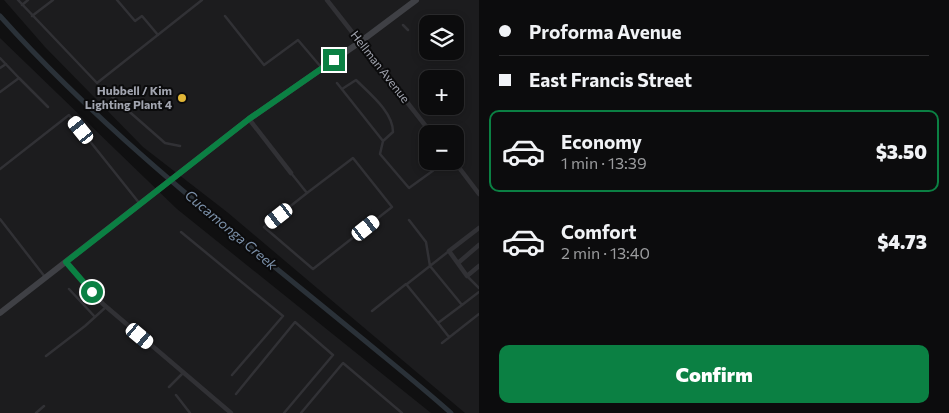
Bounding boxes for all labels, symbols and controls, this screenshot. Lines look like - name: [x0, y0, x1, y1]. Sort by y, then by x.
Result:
- map controls: [419, 15, 464, 170]
- button: layers: [419, 15, 464, 60]
- text: Proforma Avenue: [529, 20, 682, 43]
- street label: Hellman Avenue: [348, 28, 413, 105]
- route end: [323, 49, 345, 71]
- text: East Francis Street: [529, 68, 692, 91]
- button: +: [419, 70, 464, 115]
- place label: Hubbell / Kim Lighting Plant 4: [85, 83, 173, 111]
- marker: Hubbell / Kim Lighting Plant 4: [176, 92, 188, 104]
- car: [65, 114, 96, 146]
- button: −: [419, 125, 464, 170]
- icon: car: [501, 129, 546, 174]
- text: Economy: [561, 130, 642, 153]
- text: $3.50: [876, 140, 927, 163]
- text: 1 min · 13:39: [561, 153, 647, 172]
- water label: Cucamonga Creek: [182, 186, 281, 273]
- car: [262, 201, 295, 231]
- car: [349, 213, 382, 243]
- icon: car: [501, 219, 546, 264]
- text: Comfort: [561, 220, 637, 243]
- text: $4.73: [877, 230, 927, 253]
- text: 2 min · 13:40: [561, 243, 650, 262]
- route start: [81, 281, 103, 303]
- car: [123, 321, 156, 351]
- button: Confirm: [499, 345, 929, 403]

